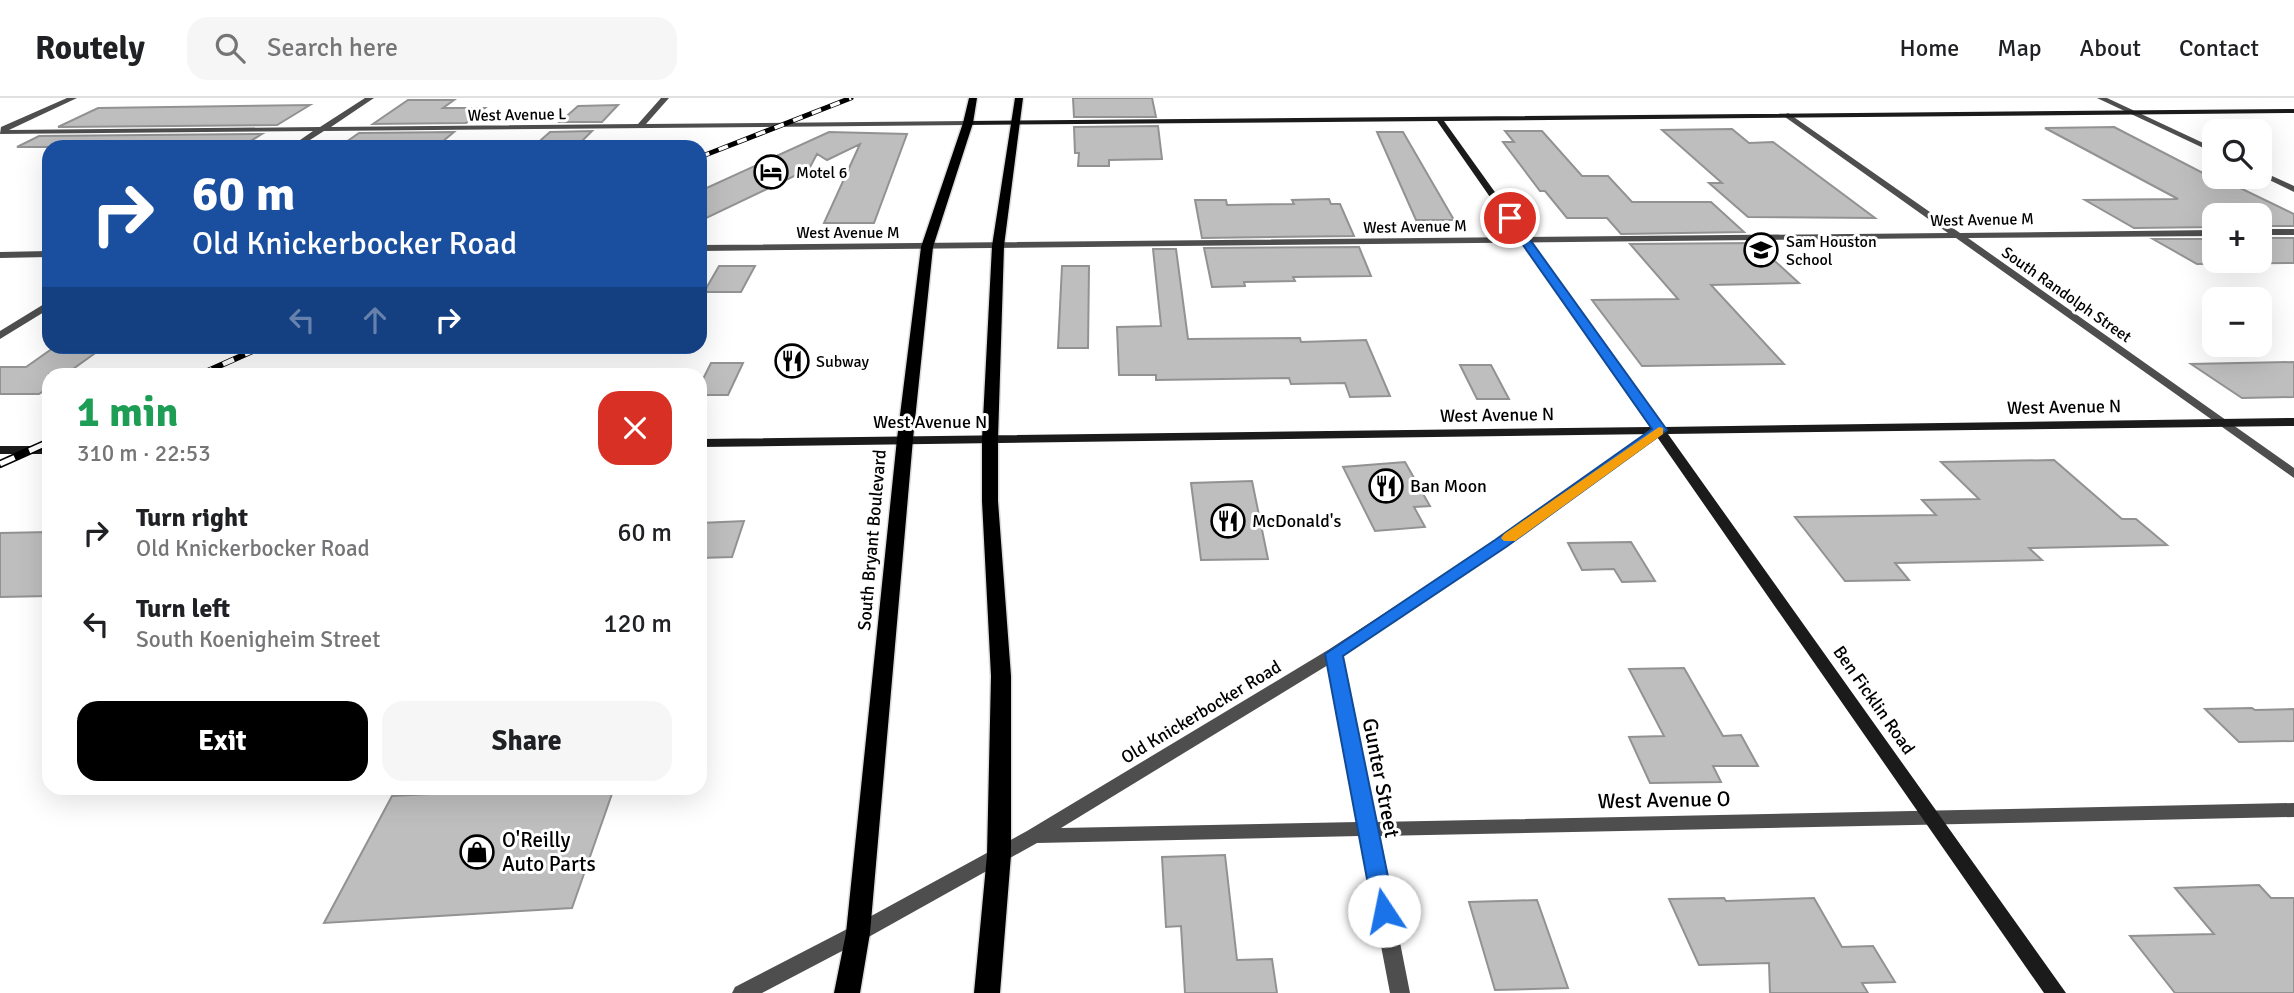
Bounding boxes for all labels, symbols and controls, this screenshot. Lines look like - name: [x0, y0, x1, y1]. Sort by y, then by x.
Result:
- search box: [187, 17, 677, 80]
- text: Routely: [35, 28, 145, 69]
- icon: search: [211, 29, 249, 67]
- text: Search here: [267, 32, 398, 64]
- text: Home: [1899, 33, 1959, 63]
- text: Map: [1997, 33, 2042, 63]
- text: About: [2080, 33, 2141, 63]
- text: Contact: [2179, 33, 2259, 63]
- street label: West Avenue L: [467, 104, 567, 126]
- map controls: [2202, 119, 2272, 357]
- button: search: [2202, 119, 2272, 189]
- hotel icon: Motel 6: [752, 153, 790, 191]
- place label: Motel 6: [796, 163, 847, 183]
- text: 60 m: [192, 164, 295, 224]
- icon: right: [77, 168, 168, 259]
- pin: [1480, 188, 1540, 248]
- icon: arrive: [1491, 199, 1529, 237]
- button: +: [2202, 203, 2272, 273]
- street label: West Avenue M: [1930, 209, 2034, 231]
- street label: West Avenue M: [1363, 216, 1467, 238]
- street label: West Avenue M: [796, 223, 900, 243]
- text: Old Knickerbocker Road: [192, 224, 517, 263]
- school or university icon: Sam Houston School: [1742, 231, 1780, 269]
- place label: Sam Houston School: [1786, 232, 1877, 270]
- street label: South Randolph Street: [1998, 242, 2136, 347]
- button: −: [2202, 287, 2272, 357]
- icon: left: [283, 301, 321, 339]
- icon: ahead: [356, 301, 394, 339]
- icon: right: [429, 301, 467, 339]
- restaurant icon: Subway: [773, 342, 811, 380]
- place label: Subway: [816, 352, 869, 372]
- text: 1 min: [77, 387, 178, 438]
- button: close: [598, 391, 672, 465]
- street label: West Avenue N: [2007, 395, 2121, 419]
- street label: West Avenue N: [1440, 403, 1554, 427]
- street label: West Avenue N: [873, 411, 987, 433]
- text: 310 m · 22:53: [77, 439, 211, 468]
- street label: South Bryant Boulevard: [853, 449, 891, 631]
- restaurant icon: Ban Moon: [1367, 467, 1405, 505]
- place label: Ban Moon: [1410, 475, 1487, 497]
- text: Turn right: [136, 502, 248, 534]
- restaurant icon: McDonald's: [1209, 502, 1247, 540]
- place label: McDonald's: [1252, 510, 1341, 532]
- icon: right: [77, 514, 115, 552]
- text: 60 m: [617, 517, 672, 549]
- text: Old Knickerbocker Road: [136, 534, 370, 563]
- text: Turn left: [136, 593, 230, 625]
- icon: left: [77, 605, 115, 643]
- text: 120 m: [603, 608, 672, 640]
- text: South Koenigheim Street: [136, 625, 380, 654]
- street label: Ben Ficklin Road: [1828, 641, 1920, 759]
- street label: Old Knickerbocker Road: [1117, 655, 1285, 769]
- button: Exit: [77, 701, 368, 781]
- button: Share: [382, 701, 672, 781]
- street label: Gunter Street: [1357, 716, 1405, 840]
- street label: West Avenue O: [1597, 786, 1731, 814]
- place label: O'Reilly Auto Parts: [502, 827, 596, 877]
- shop icon: O'Reilly Auto Parts: [458, 833, 496, 871]
- position arrow: [1347, 874, 1421, 948]

